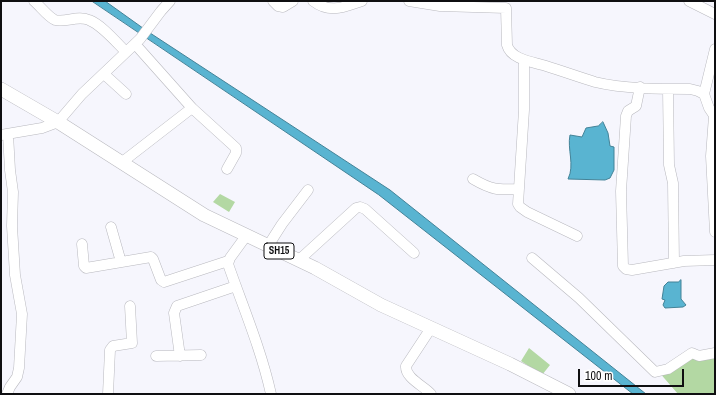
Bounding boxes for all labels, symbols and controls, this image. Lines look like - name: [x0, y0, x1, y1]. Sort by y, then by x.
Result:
- road number: SH15: [264, 243, 294, 259]
- scale bar: [580, 361, 686, 387]
- text: 100 m: [585, 368, 612, 384]

